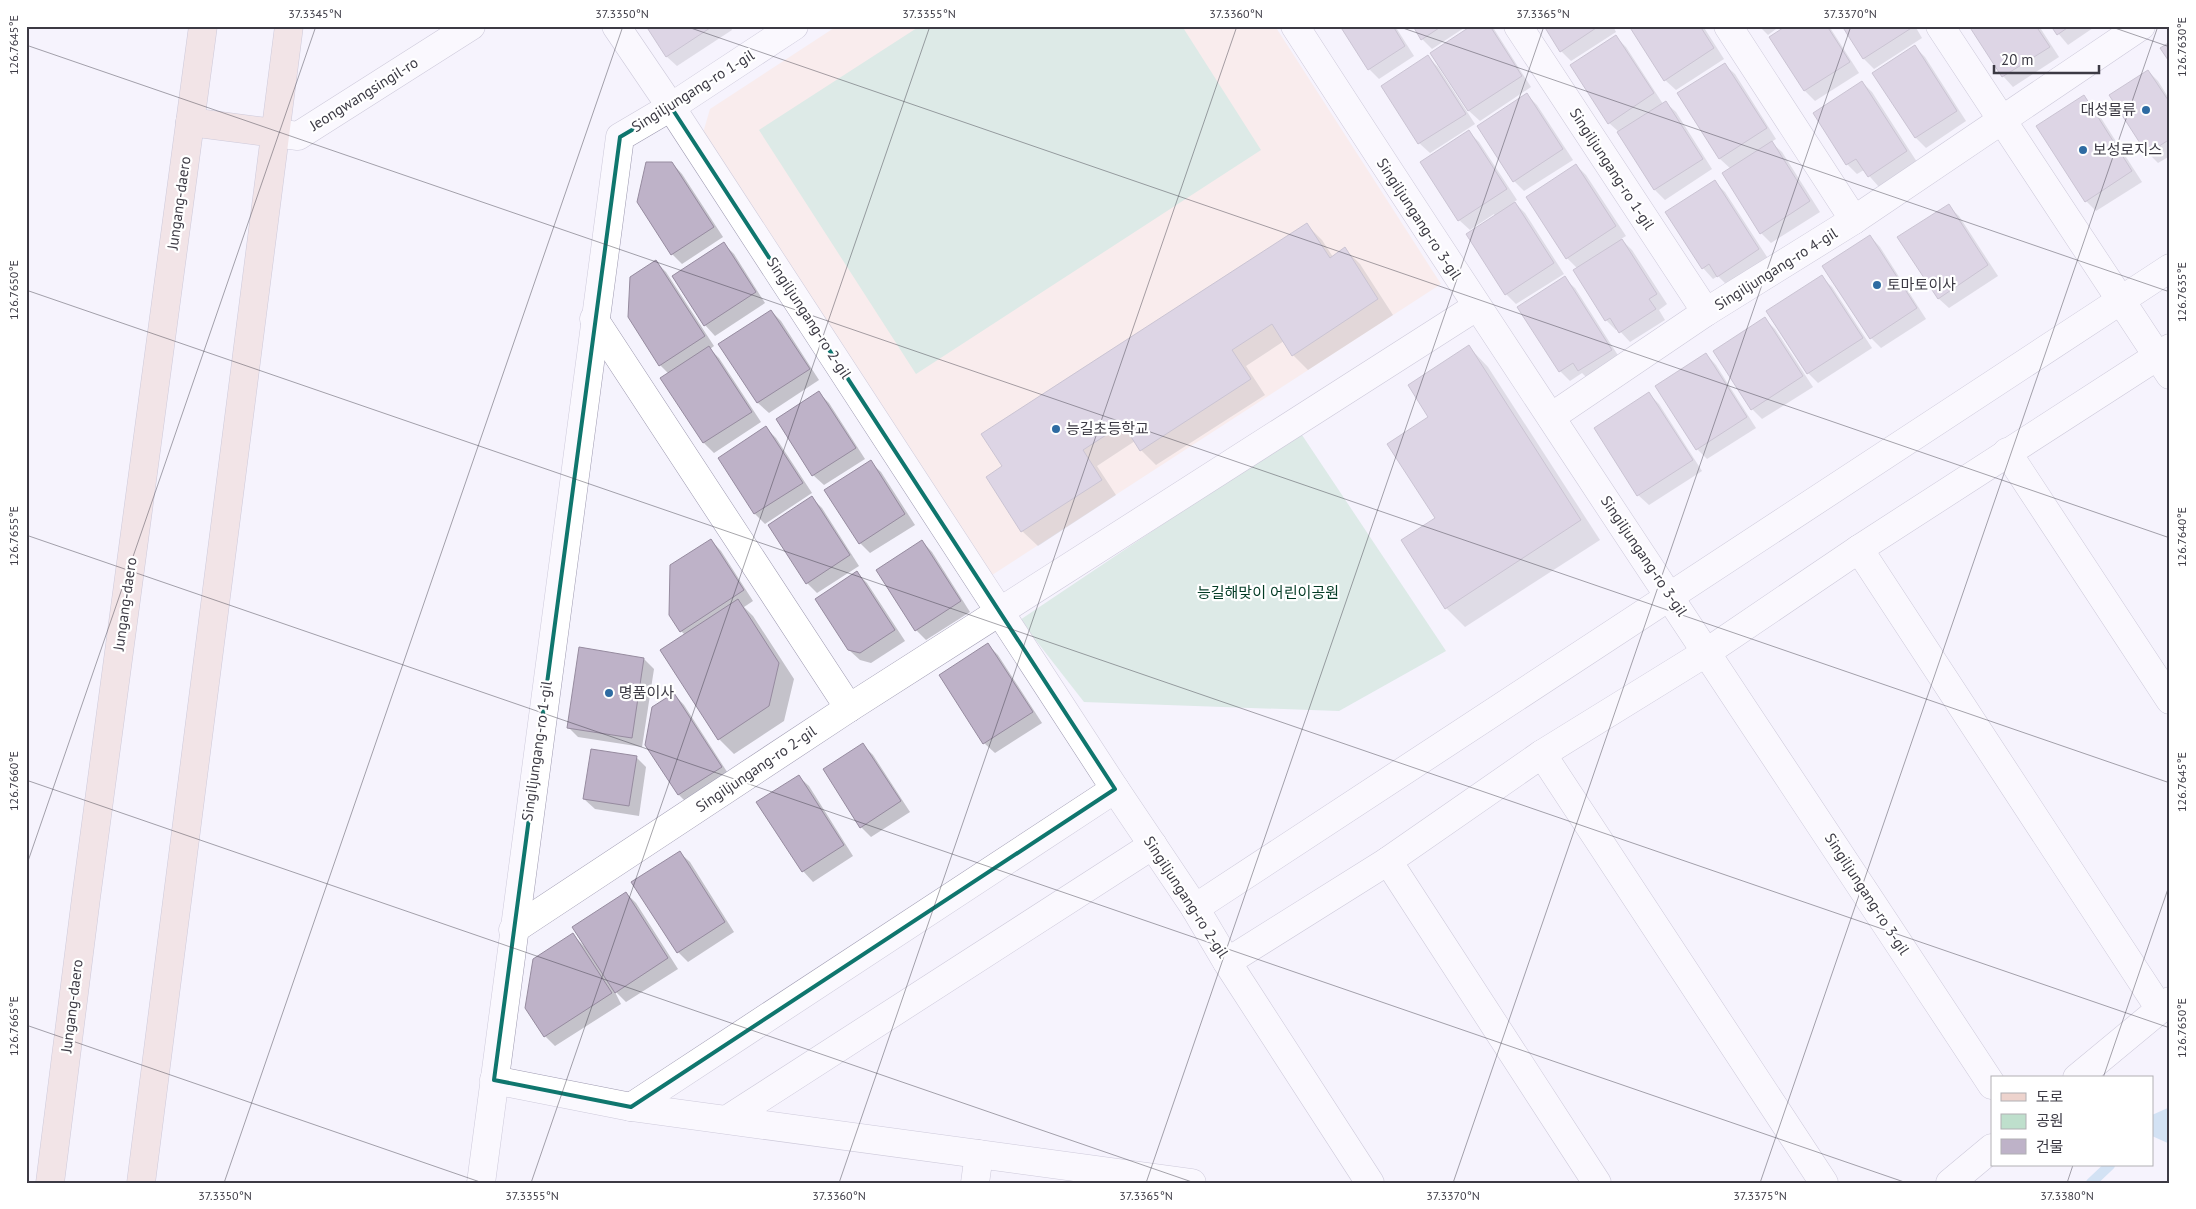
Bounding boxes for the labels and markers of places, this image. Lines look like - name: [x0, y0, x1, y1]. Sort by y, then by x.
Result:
- place label: 대성물류: [2081, 100, 2136, 119]
- marker: 대성물류: [2140, 104, 2152, 116]
- place label: 보성로지스: [2093, 140, 2162, 159]
- marker: 보성로지스: [2077, 144, 2089, 156]
- place label: 토마토이사: [1887, 275, 1956, 294]
- marker: 토마토이사: [1871, 279, 1883, 291]
- place label: 능길초등학교: [1066, 419, 1149, 438]
- marker: 능길초등학교: [1050, 423, 1062, 435]
- place label: 명품이사: [619, 683, 674, 702]
- marker: 명품이사: [603, 687, 615, 699]

